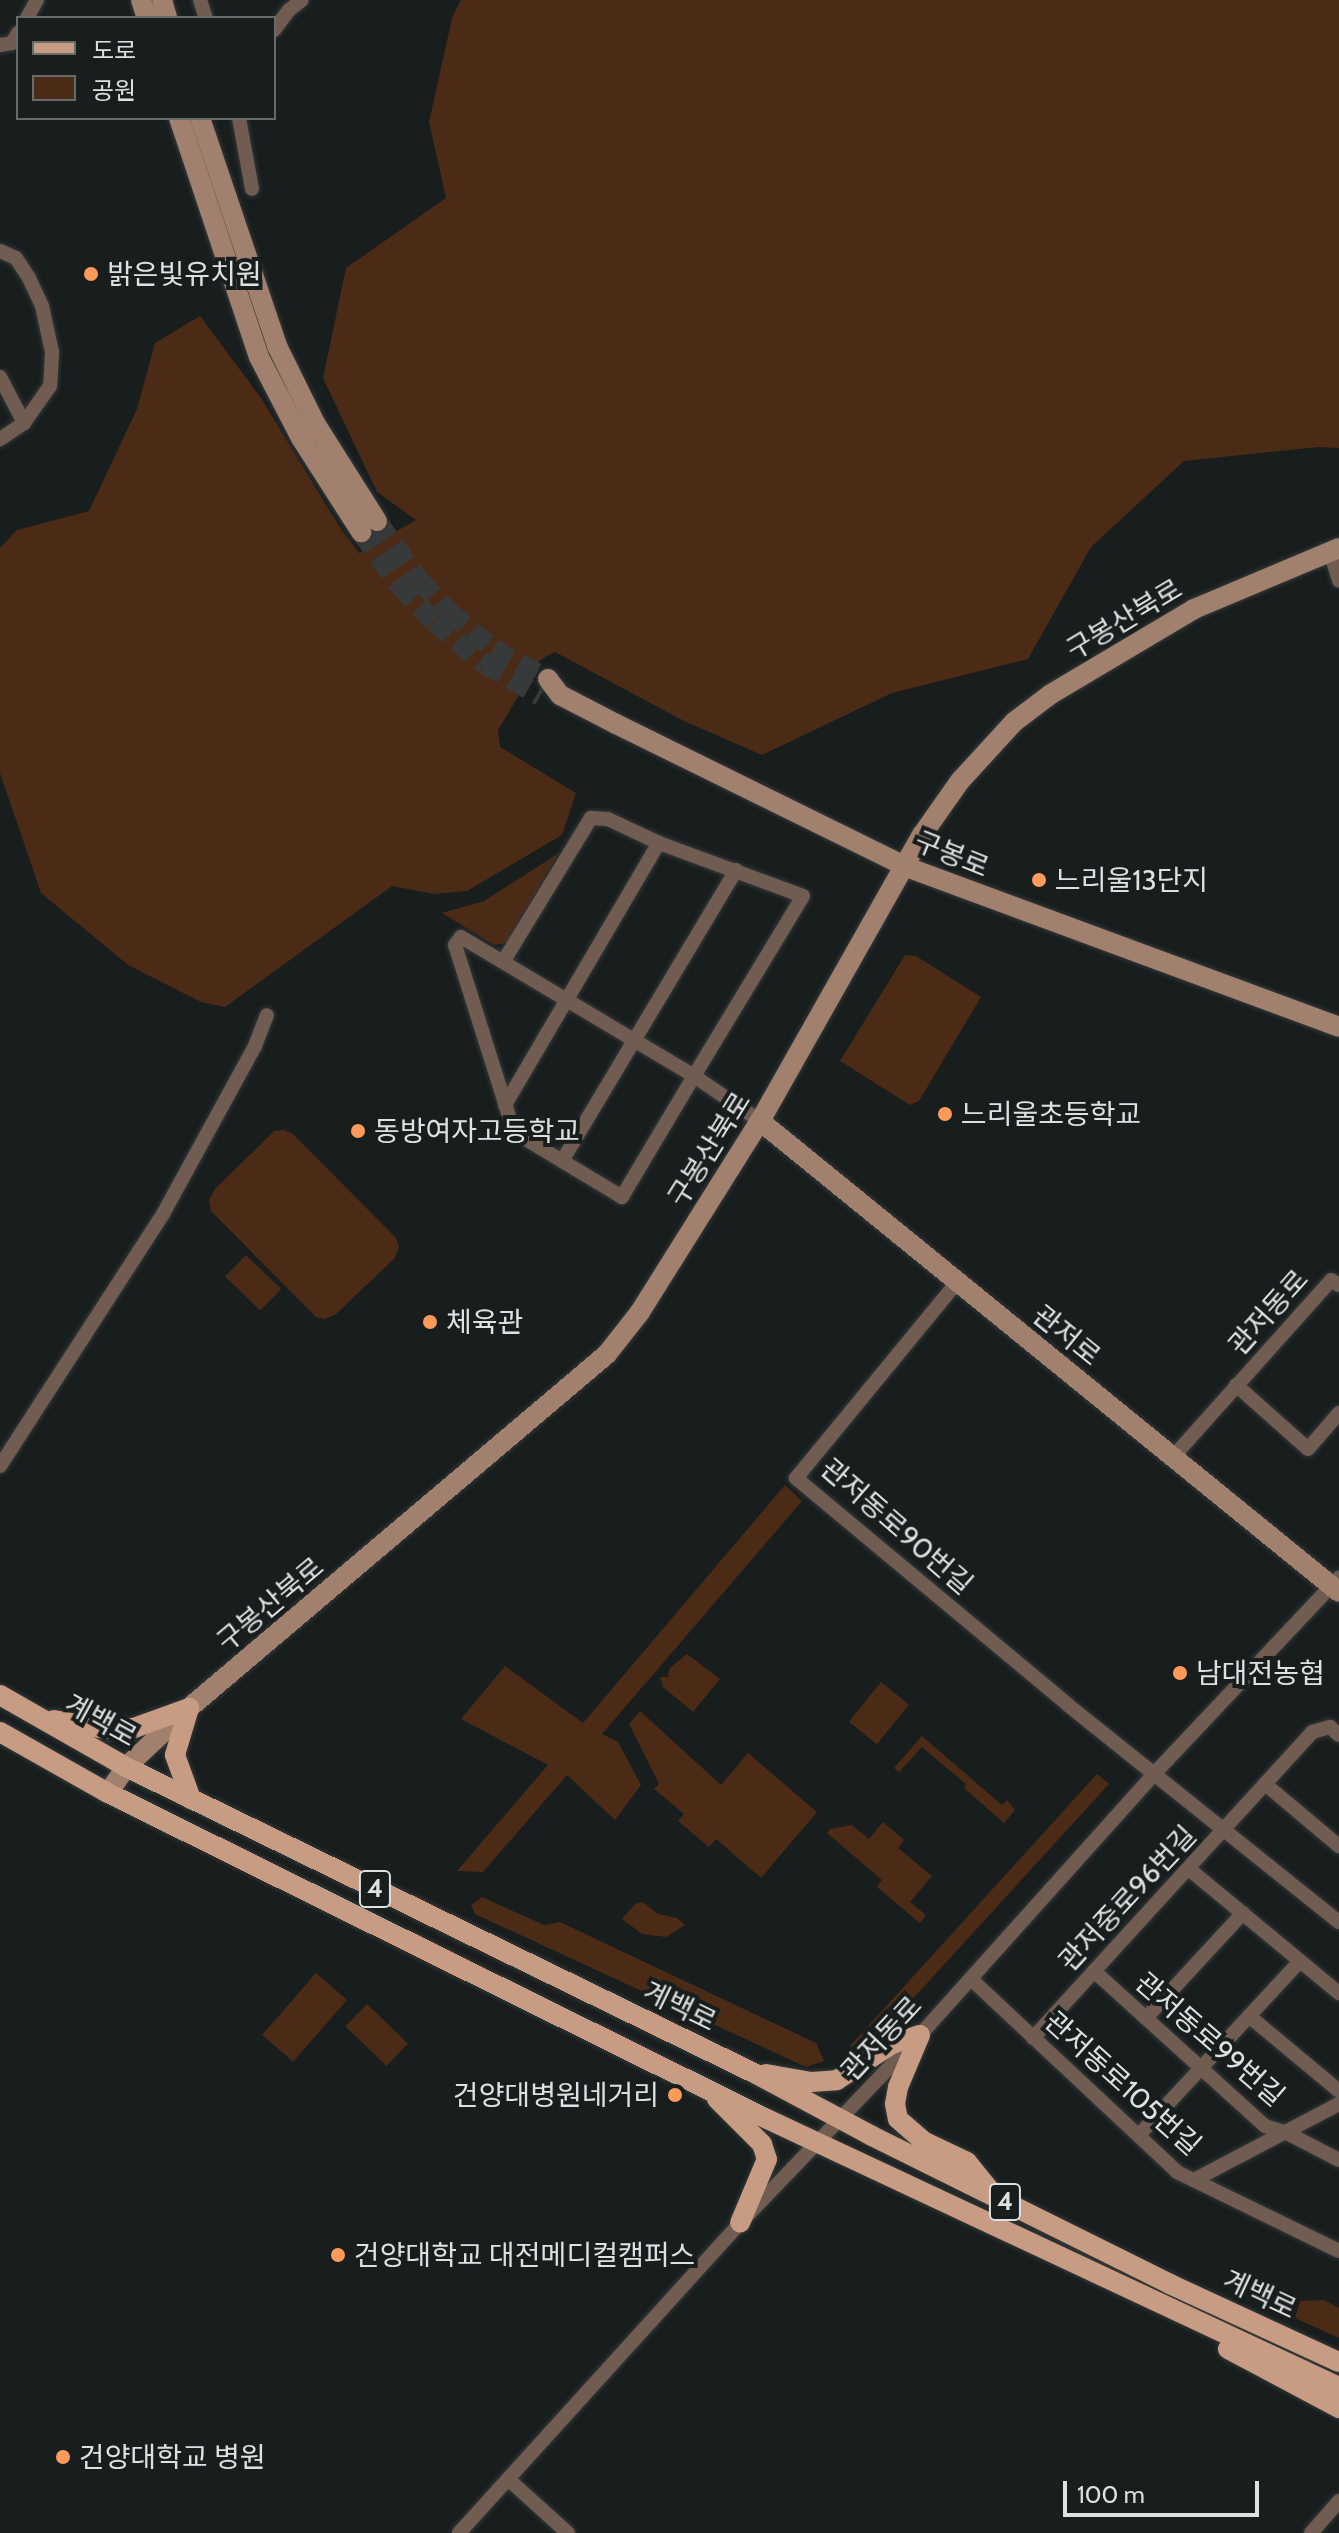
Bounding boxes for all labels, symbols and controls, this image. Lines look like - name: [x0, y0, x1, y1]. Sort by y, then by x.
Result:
- legend: [16, 16, 276, 120]
- text: 도로: [92, 36, 136, 65]
- text: 공원: [92, 76, 136, 105]
- place label: 밝은빛유치원: [107, 257, 262, 291]
- marker: 밝은빛유치원: [82, 265, 100, 283]
- street label: 구봉산북로: [1060, 571, 1188, 667]
- street label: 구봉로: [910, 824, 994, 884]
- place label: 느리울13단지: [1055, 863, 1208, 897]
- marker: 느리울13단지: [1030, 871, 1048, 889]
- street label: 구봉산북로: [661, 1085, 757, 1213]
- place label: 느리울초등학교: [961, 1097, 1141, 1131]
- marker: 느리울초등학교: [936, 1105, 954, 1123]
- place label: 동방여자고등학교: [374, 1114, 580, 1148]
- marker: 동방여자고등학교: [349, 1122, 367, 1140]
- street label: 관저동로: [1221, 1262, 1315, 1362]
- street label: 관저로: [1026, 1298, 1108, 1372]
- place label: 체육관: [446, 1305, 523, 1339]
- marker: 체육관: [421, 1313, 439, 1331]
- street label: 관저동로90번길: [814, 1451, 980, 1601]
- street label: 구봉산북로: [210, 1550, 330, 1658]
- place label: 남대전농협: [1196, 1656, 1325, 1690]
- marker: 남대전농협: [1171, 1664, 1189, 1682]
- street label: 계백로: [59, 1687, 143, 1753]
- street label: 관저중로96번길: [1051, 1818, 1203, 1978]
- road number: 4: [357, 1867, 393, 1911]
- street label: 관저동로99번길: [1129, 1965, 1291, 2113]
- street label: 계백로: [638, 1974, 722, 2038]
- street label: 관저동로: [834, 1989, 928, 2087]
- street label: 관저동로105번길: [1038, 2004, 1208, 2162]
- place label: 건양대병원네거리: [453, 2078, 659, 2112]
- marker: 건양대병원네거리: [666, 2086, 684, 2104]
- road number: 4: [987, 2180, 1023, 2224]
- place label: 건양대학교 대전메디컬캠퍼스: [354, 2238, 695, 2272]
- marker: 건양대학교 대전메디컬캠퍼스: [329, 2246, 347, 2264]
- street label: 계백로: [1218, 2262, 1302, 2326]
- place label: 건양대학교 병원: [79, 2440, 266, 2474]
- marker: 건양대학교 병원: [54, 2448, 72, 2466]
- scale bar: [1067, 2465, 1263, 2515]
- text: 100 m: [1077, 2480, 1145, 2509]

